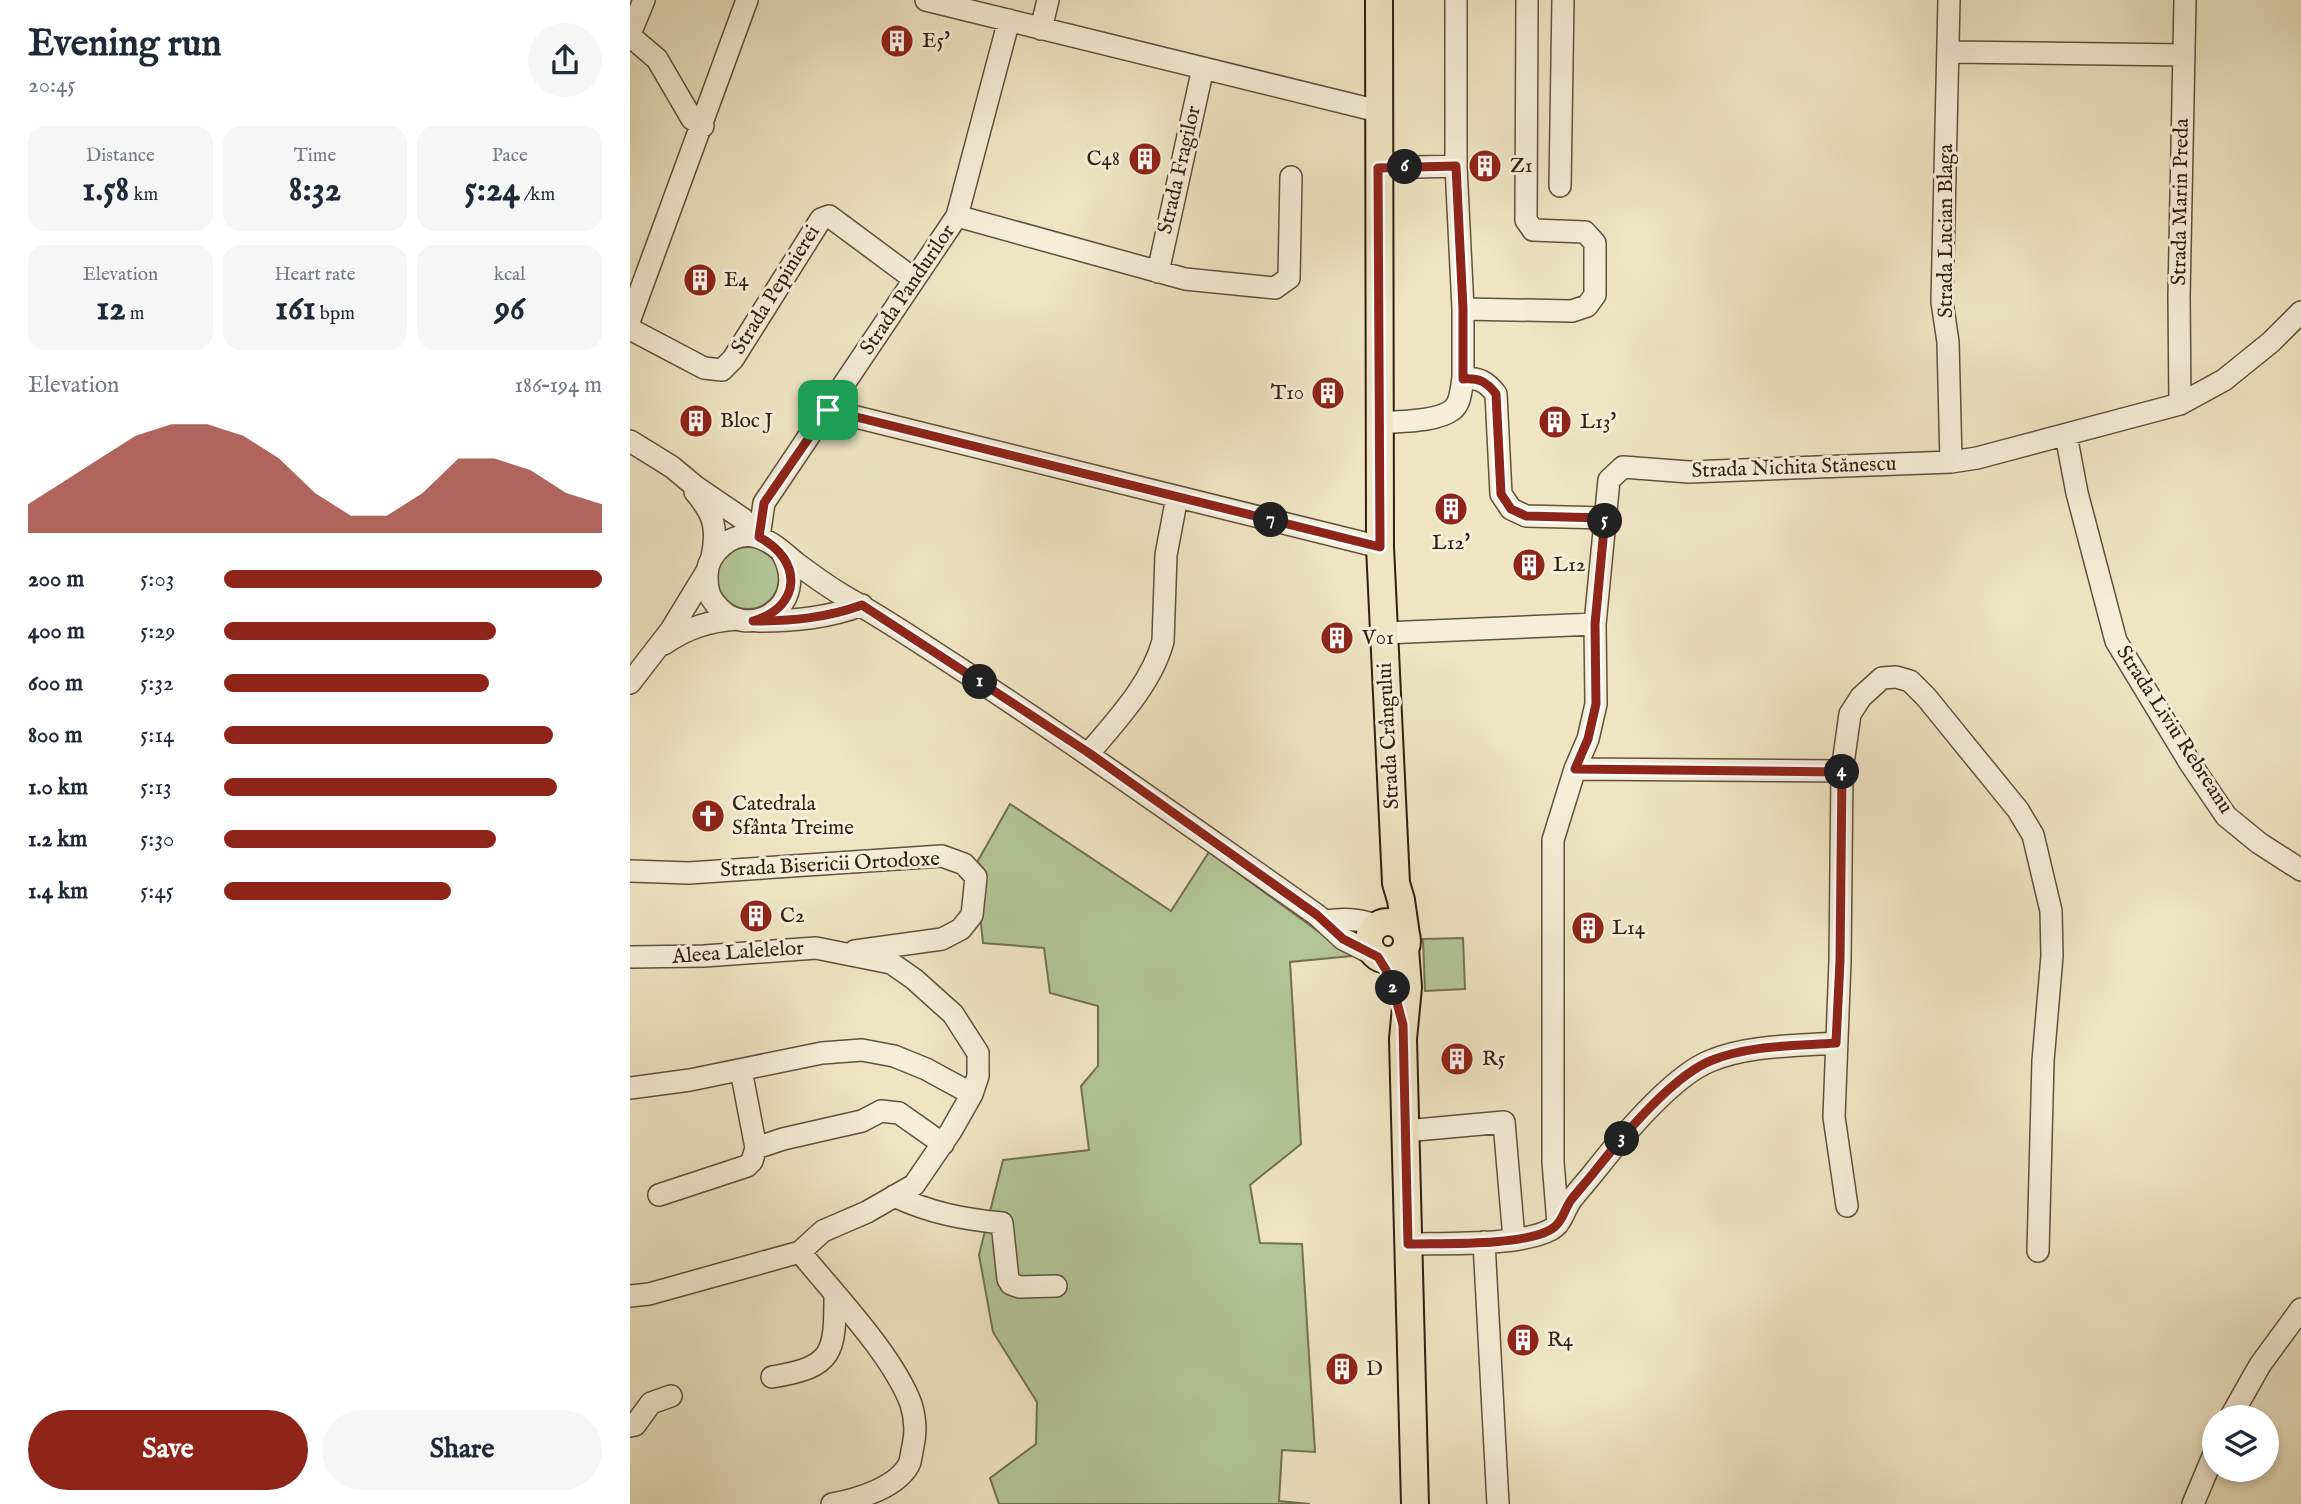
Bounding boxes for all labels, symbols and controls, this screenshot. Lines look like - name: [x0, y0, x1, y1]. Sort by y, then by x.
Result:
- text: Evening run: [28, 21, 222, 69]
- building icon: E5': [878, 22, 916, 60]
- button: share: [528, 23, 602, 97]
- place label: E5': [922, 28, 950, 55]
- text: 20:45: [28, 71, 76, 100]
- street label: Strada Fragilor: [1152, 103, 1208, 237]
- street label: Strada Marin Preda: [2166, 117, 2196, 286]
- building icon: C48: [1126, 140, 1164, 178]
- street label: Strada Lucian Blaga: [1933, 143, 1960, 318]
- text: Distance: [86, 144, 155, 168]
- text: Time: [294, 144, 336, 168]
- text: Pace: [492, 144, 528, 168]
- place label: C48: [1086, 146, 1120, 173]
- building icon: Z1: [1466, 147, 1504, 185]
- pin: 6: [1388, 150, 1422, 184]
- place label: Z1: [1510, 153, 1533, 180]
- text: 6: [1400, 154, 1409, 178]
- text: 1.58: [82, 168, 129, 213]
- text: 8:32: [289, 168, 341, 213]
- text: 5:24: [464, 168, 520, 213]
- text: km: [129, 183, 158, 207]
- text: /km: [520, 183, 555, 207]
- street label: Strada Pandurilor: [854, 219, 962, 361]
- street label: Strada Pepinierei: [726, 220, 826, 360]
- building icon: E4: [681, 261, 719, 299]
- text: Elevation: [83, 263, 158, 287]
- text: Heart rate: [274, 263, 356, 287]
- text: kcal: [494, 263, 526, 287]
- place label: E4: [724, 267, 750, 294]
- text: 12: [96, 287, 126, 332]
- text: 161: [275, 287, 316, 332]
- text: 96: [495, 287, 525, 332]
- text: m: [126, 302, 144, 326]
- text: bpm: [316, 302, 355, 326]
- text: Elevation: [28, 371, 119, 400]
- text: 186–194 m: [515, 371, 602, 400]
- building icon: T10: [1309, 374, 1347, 412]
- pin: [798, 380, 858, 440]
- place label: T10: [1271, 380, 1304, 407]
- icon: arrive: [809, 391, 847, 429]
- building icon: Bloc J: [677, 402, 715, 440]
- building icon: L13': [1536, 403, 1574, 441]
- place label: Bloc J: [720, 408, 773, 435]
- place label: L13': [1580, 409, 1617, 436]
- street label: Strada Nichita Stănescu: [1691, 451, 1897, 485]
- building icon: L12': [1432, 490, 1470, 528]
- pin: 7: [1254, 503, 1288, 538]
- pin: 5: [1588, 504, 1622, 538]
- text: 7: [1266, 507, 1275, 531]
- text: 5: [1601, 508, 1608, 532]
- place label: L12': [1432, 530, 1470, 557]
- building icon: L12: [1510, 546, 1548, 584]
- place label: L12: [1553, 552, 1586, 579]
- text: 200 m: [28, 565, 84, 594]
- text: 5:03: [140, 565, 174, 594]
- text: 400 m: [28, 617, 85, 646]
- text: 5:29: [140, 617, 175, 646]
- building icon: V01: [1318, 619, 1356, 657]
- place label: V01: [1361, 625, 1394, 652]
- street label: Strada Liviu Rebreanu: [2109, 641, 2239, 819]
- street label: Strada Crângului: [1372, 662, 1406, 810]
- pin: 1: [962, 664, 998, 700]
- text: 600 m: [28, 669, 83, 698]
- text: 5:32: [140, 669, 174, 698]
- text: 1: [976, 669, 983, 693]
- text: 800 m: [28, 721, 82, 750]
- text: 5:14: [140, 721, 174, 750]
- pin: 4: [1824, 754, 1860, 790]
- text: 4: [1837, 759, 1846, 783]
- text: 1.0 km: [28, 773, 88, 802]
- text: 5:13: [140, 773, 172, 802]
- place label: Catedrala Sfânta Treime: [732, 791, 854, 842]
- church icon: Catedrala Sfânta Treime: [689, 797, 727, 835]
- text: 1.2 km: [28, 825, 87, 854]
- text: 5:30: [140, 825, 174, 854]
- street label: Strada Bisericii Ortodoxe: [720, 846, 941, 884]
- text: 1.4 km: [28, 877, 88, 906]
- text: 5:45: [140, 877, 174, 906]
- building icon: C2: [737, 897, 775, 935]
- place label: C2: [780, 903, 805, 930]
- building icon: L14: [1569, 909, 1607, 947]
- place label: L14: [1612, 915, 1646, 942]
- street label: Aleea Lalelelor: [670, 935, 805, 971]
- pin: 2: [1376, 970, 1410, 1006]
- text: 2: [1388, 975, 1397, 999]
- building icon: R5: [1438, 1040, 1476, 1078]
- place label: R5: [1482, 1046, 1506, 1073]
- pin: 3: [1604, 1122, 1640, 1156]
- text: 3: [1618, 1126, 1625, 1150]
- building icon: R4: [1504, 1321, 1542, 1359]
- place label: R4: [1547, 1327, 1574, 1354]
- building icon: D: [1323, 1350, 1361, 1388]
- place label: D: [1366, 1356, 1383, 1383]
- map controls: [2202, 1405, 2279, 1482]
- button: layers: [2202, 1405, 2279, 1482]
- button: Save: [28, 1410, 308, 1490]
- button: Share: [322, 1410, 602, 1490]

